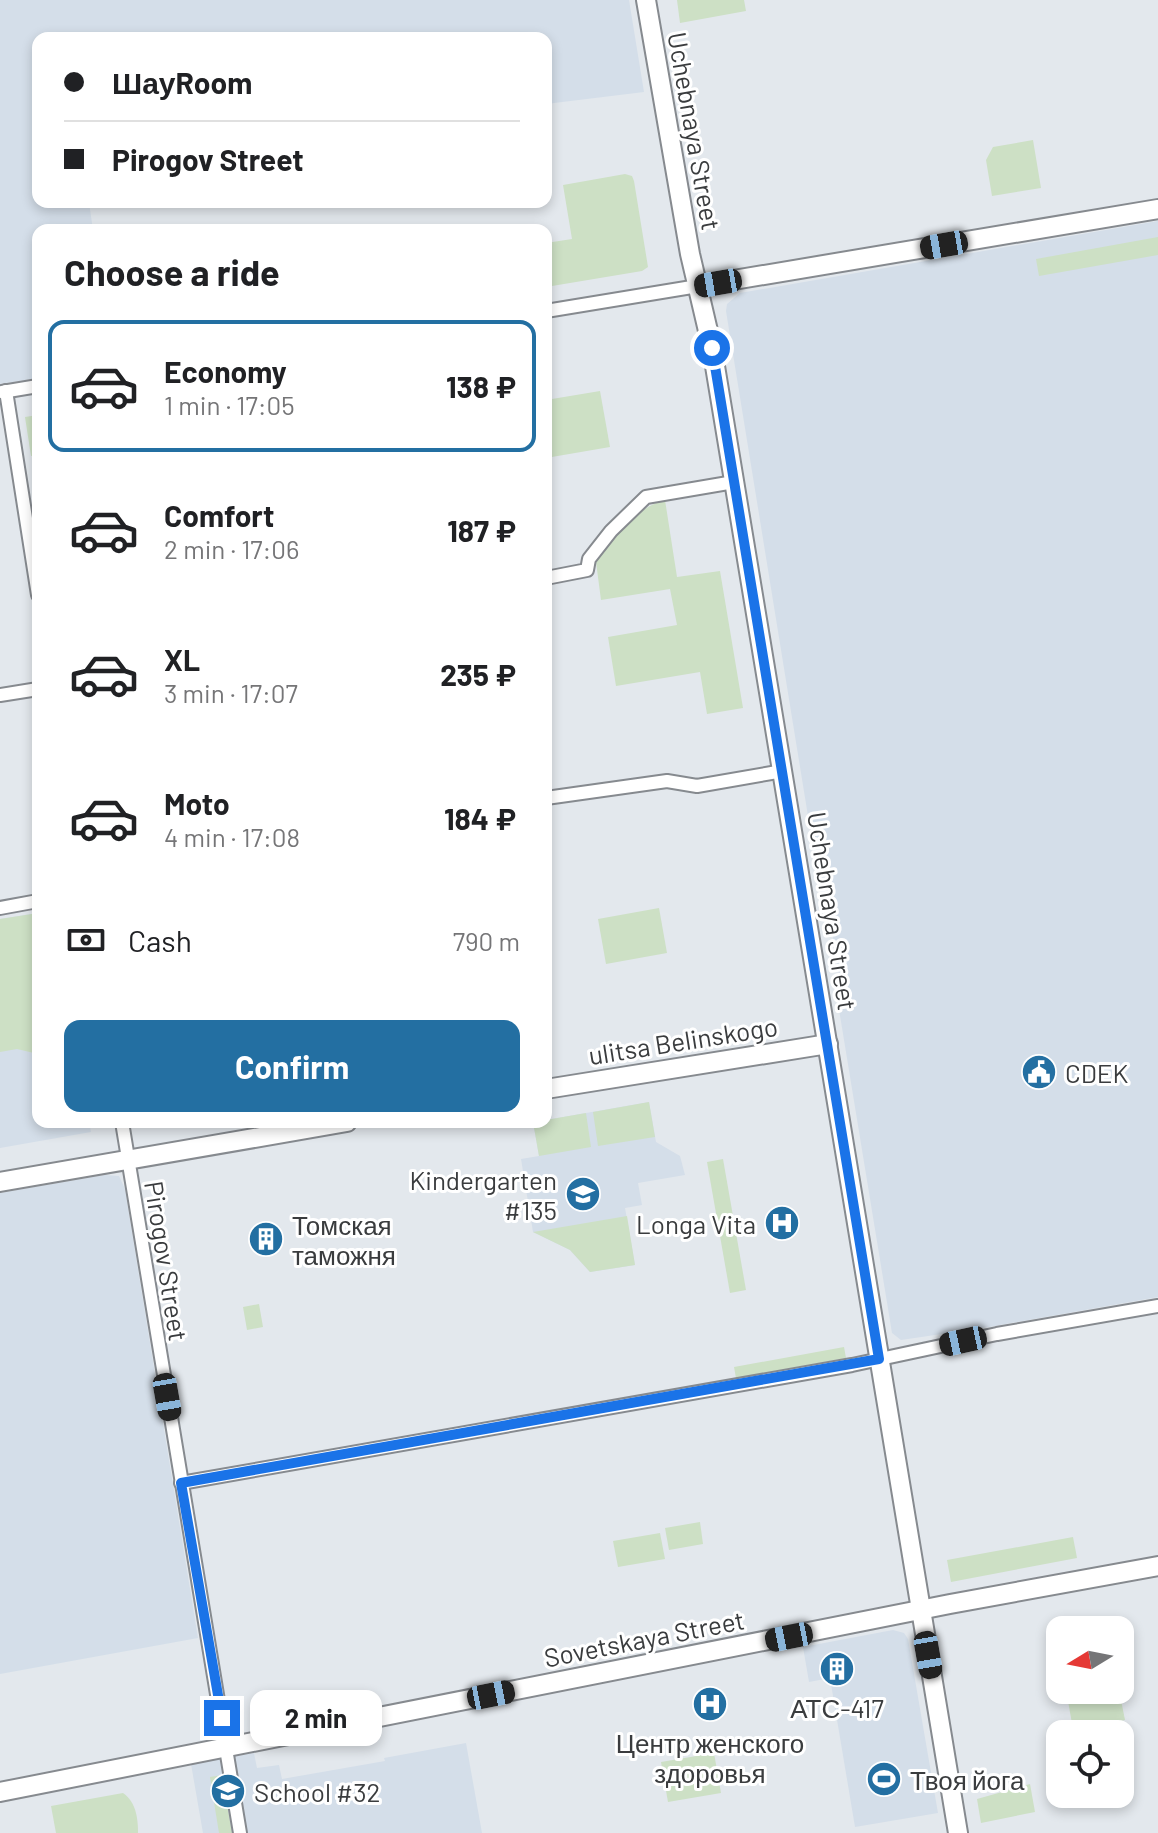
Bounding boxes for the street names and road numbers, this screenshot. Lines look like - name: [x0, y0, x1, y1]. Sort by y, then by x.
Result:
- street label: Uchebnaya Street: [662, 30, 728, 232]
- street label: Uchebnaya Street: [802, 810, 864, 1012]
- street label: ulitsa Belinskogo: [586, 1010, 780, 1070]
- street label: Pirogov Street: [139, 1179, 195, 1343]
- street label: Sovetskaya Street: [541, 1603, 747, 1673]

